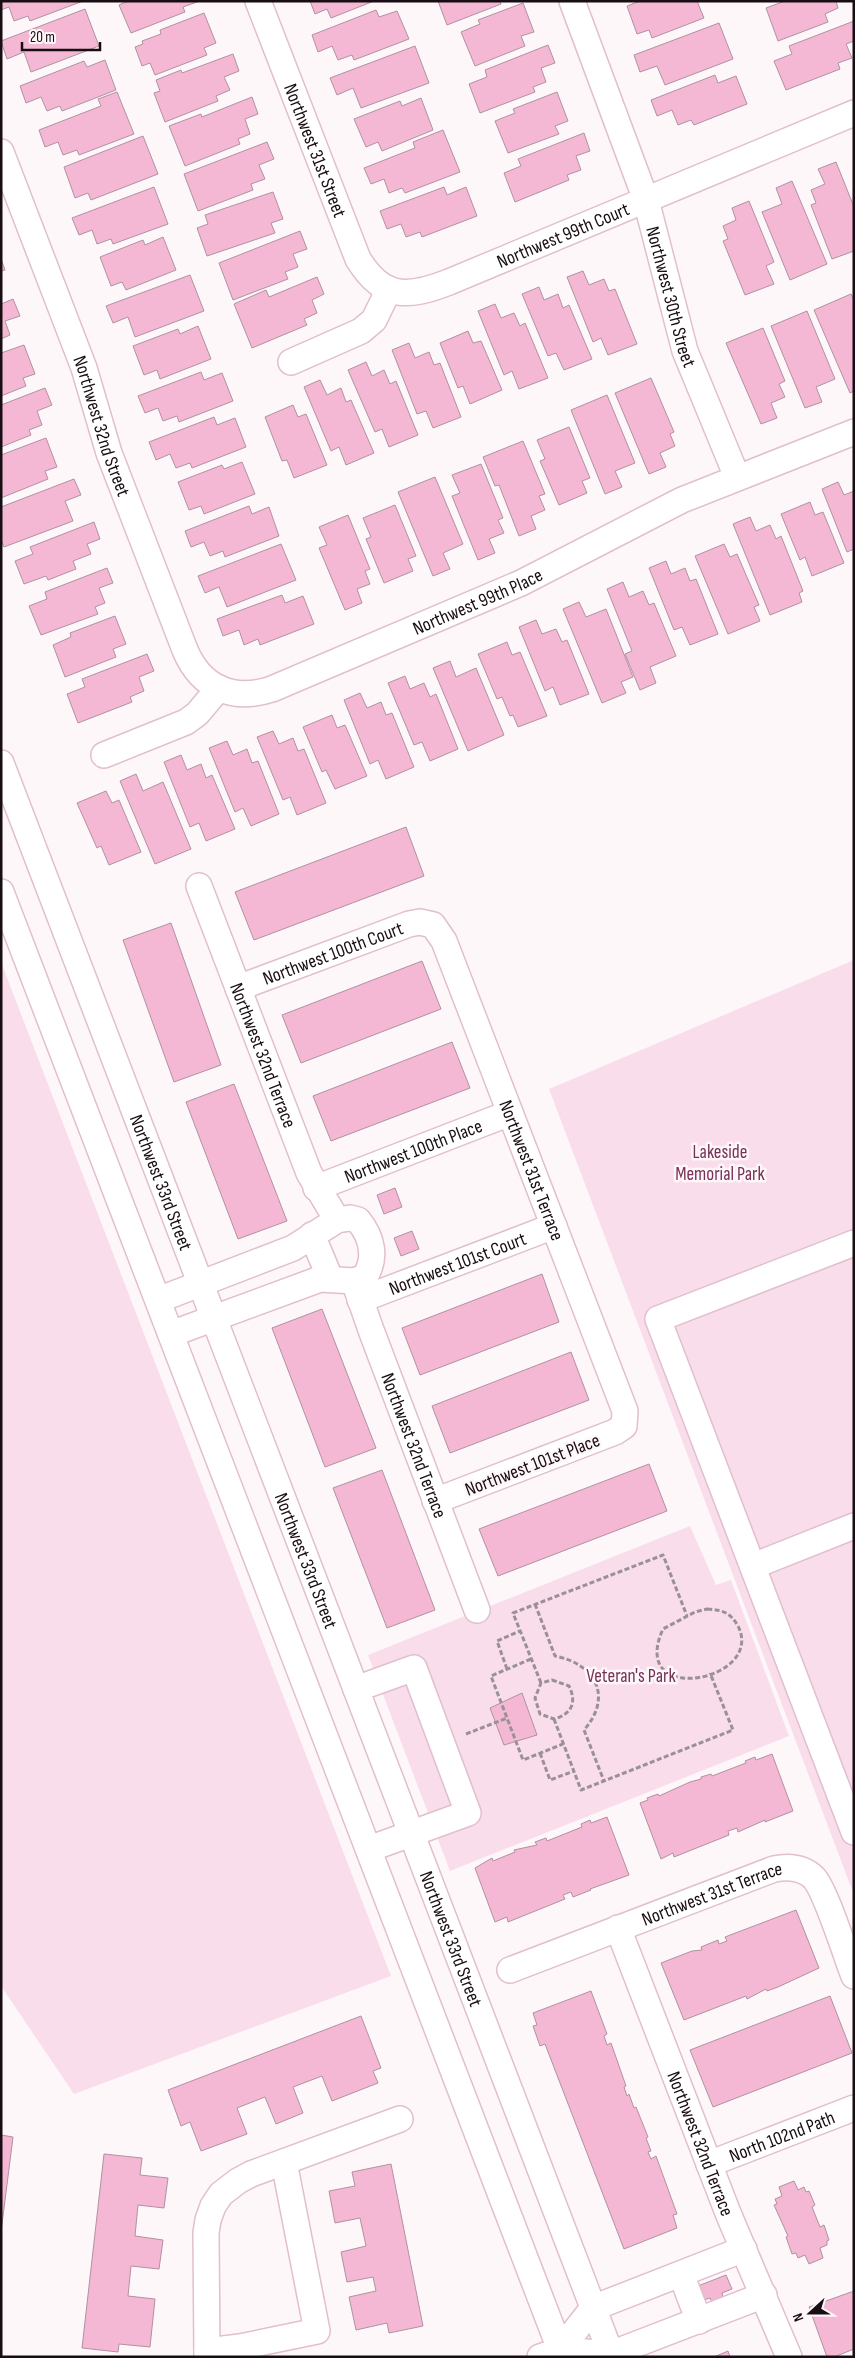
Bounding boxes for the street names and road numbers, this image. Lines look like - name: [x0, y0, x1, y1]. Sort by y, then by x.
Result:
- street label: Northwest 31st Street: [278, 81, 351, 221]
- street label: Northwest 99th Court: [494, 198, 633, 274]
- street label: Northwest 30th Street: [640, 224, 700, 371]
- street label: Northwest 32nd Street: [67, 353, 135, 500]
- street label: Northwest 99th Place: [410, 564, 547, 641]
- street label: Northwest 100th Court: [260, 917, 407, 991]
- street label: Northwest 32nd Terrace: [224, 980, 301, 1131]
- street label: Northwest 31st Terrace: [493, 1097, 568, 1244]
- street label: Northwest 33rd Street: [124, 1112, 197, 1254]
- street label: Northwest 100th Place: [341, 1115, 486, 1189]
- street label: Northwest 101st Court: [386, 1228, 530, 1301]
- street label: Northwest 32nd Terrace: [375, 1370, 451, 1521]
- street label: Northwest 101st Place: [462, 1429, 603, 1502]
- street label: Northwest 33rd Street: [269, 1490, 342, 1632]
- street label: Northwest 31st Terrace: [639, 1858, 784, 1932]
- street label: Northwest 33rd Street: [414, 1868, 487, 2010]
- street label: Northwest 32nd Terrace: [661, 2068, 738, 2220]
- street label: North 102nd Path: [726, 2107, 838, 2168]

